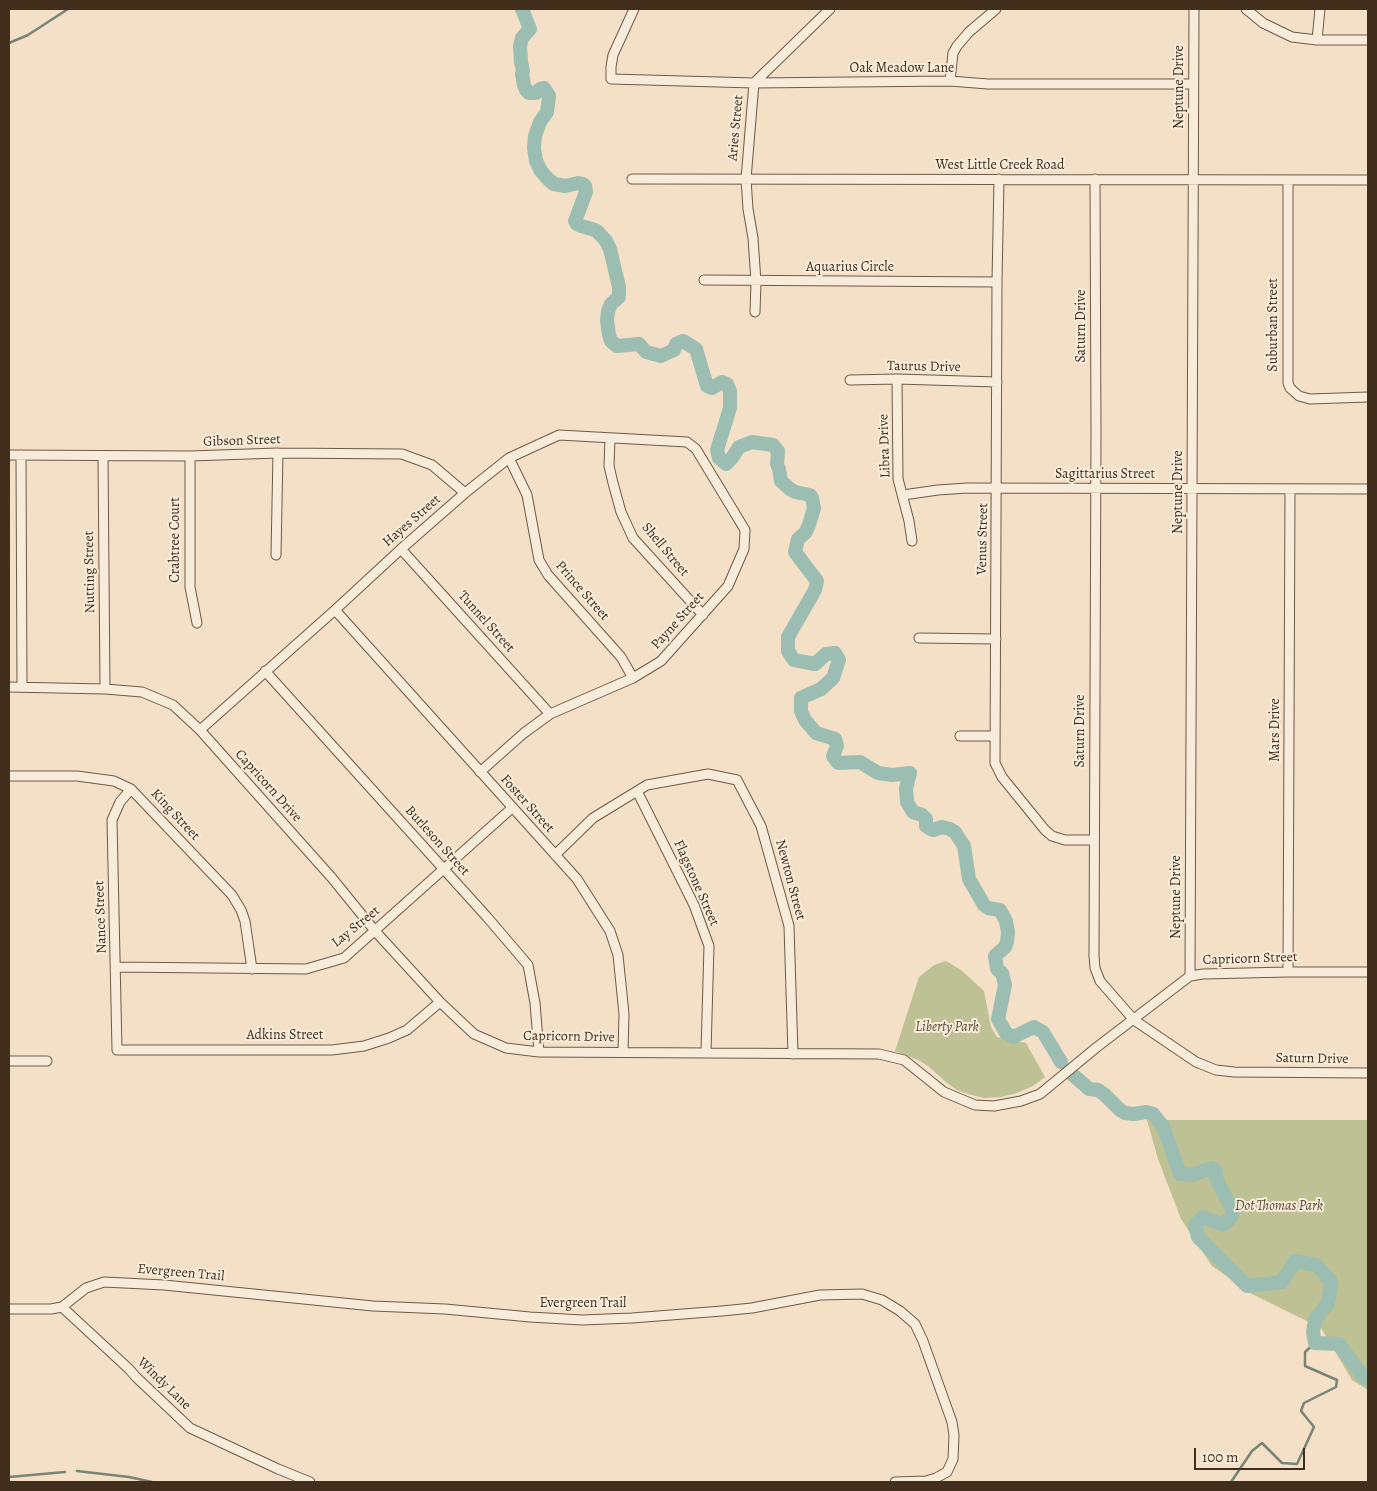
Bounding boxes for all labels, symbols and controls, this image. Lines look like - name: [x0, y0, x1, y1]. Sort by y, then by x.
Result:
- street label: Neptune Drive: [1172, 45, 1188, 129]
- street label: Oak Meadow Lane: [850, 61, 954, 77]
- street label: Aries Street: [725, 94, 747, 162]
- street label: West Little Creek Road: [935, 158, 1065, 174]
- street label: Aquarius Circle: [806, 260, 894, 276]
- street label: Suburban Street: [1266, 278, 1282, 372]
- street label: Saturn Drive: [1074, 289, 1090, 363]
- street label: Taurus Drive: [887, 358, 961, 376]
- street label: Libra Drive: [875, 414, 895, 478]
- street label: Gibson Street: [203, 431, 281, 451]
- street label: Neptune Drive: [1171, 450, 1187, 534]
- street label: Sagittarius Street: [1055, 467, 1155, 483]
- street label: Hayes Street: [379, 491, 445, 551]
- street label: Crabtree Court: [168, 497, 184, 583]
- street label: Venus Street: [974, 503, 992, 575]
- street label: Shell Street: [638, 520, 692, 580]
- street label: Nutting Street: [81, 531, 99, 613]
- street label: Prince Street: [551, 558, 613, 624]
- street label: Tunnel Street: [454, 588, 518, 656]
- street label: Payne Street: [648, 589, 708, 653]
- street label: Saturn Drive: [1073, 694, 1089, 768]
- street label: Mars Drive: [1268, 698, 1284, 762]
- street label: Capricorn Drive: [231, 746, 305, 826]
- street label: Foster Street: [496, 771, 558, 837]
- street label: King Street: [147, 786, 203, 844]
- street label: Burleson Street: [401, 803, 473, 879]
- street label: Flagstone Street: [670, 837, 722, 929]
- street label: Newton Street: [771, 838, 809, 922]
- street label: Neptune Drive: [1169, 855, 1185, 939]
- street label: Nance Street: [91, 880, 111, 954]
- street label: Lay Street: [329, 903, 383, 951]
- street label: Capricorn Street: [1202, 949, 1298, 969]
- park label: Liberty Park: [915, 1020, 979, 1036]
- street label: Adkins Street: [247, 1028, 323, 1044]
- street label: Capricorn Drive: [523, 1028, 615, 1046]
- street label: Saturn Drive: [1275, 1050, 1349, 1068]
- park label: Dot Thomas Park: [1235, 1199, 1323, 1215]
- street label: Evergreen Trail: [137, 1261, 225, 1285]
- street label: Evergreen Trail: [539, 1296, 627, 1312]
- street label: Windy Lane: [134, 1354, 194, 1414]
- scale bar: [1197, 1438, 1308, 1470]
- text: 100 m: [1202, 1447, 1239, 1467]

